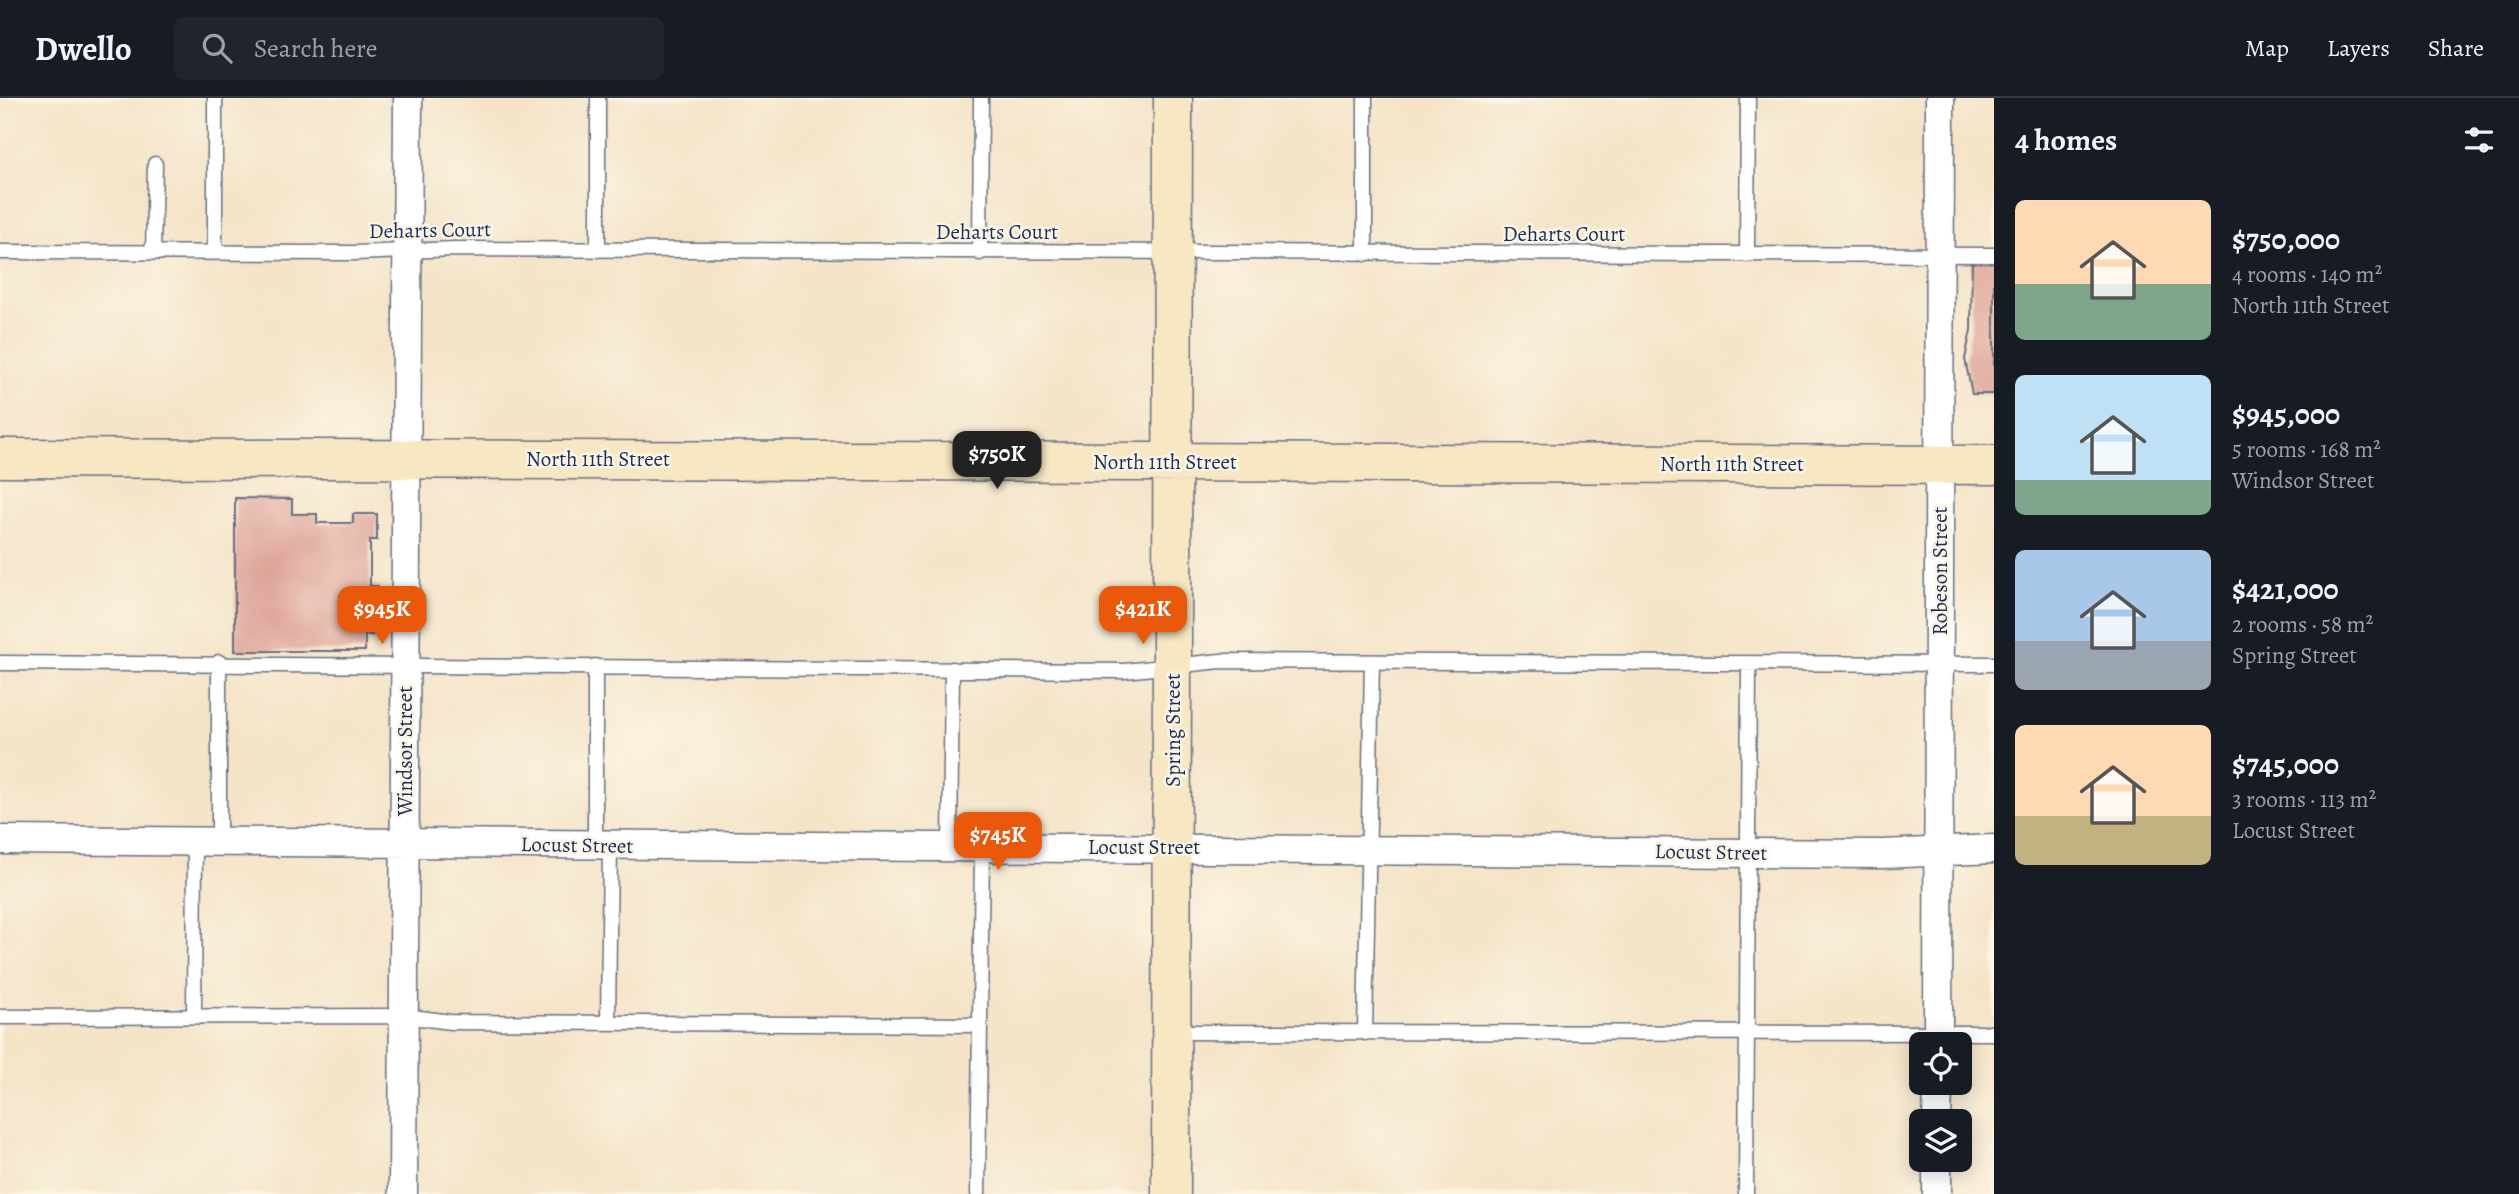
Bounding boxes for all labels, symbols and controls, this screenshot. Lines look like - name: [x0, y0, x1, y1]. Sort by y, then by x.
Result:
- search box: [174, 17, 664, 80]
- text: Dwello: [35, 26, 132, 71]
- icon: search: [198, 29, 236, 67]
- text: Search here: [254, 31, 377, 66]
- text: Map: [2245, 32, 2289, 64]
- text: Layers: [2327, 32, 2390, 64]
- text: Share: [2428, 32, 2484, 64]
- text: 4 homes: [2015, 120, 2117, 160]
- icon: filters: [2460, 121, 2498, 159]
- street label: Deharts Court: [369, 215, 491, 245]
- street label: Deharts Court: [936, 218, 1058, 246]
- text: $750,000: [2232, 219, 2340, 259]
- street label: Deharts Court: [1503, 220, 1625, 248]
- icon: home: [2071, 228, 2155, 312]
- text: 4 rooms · 140 m²: [2232, 259, 2382, 290]
- text: North 11th Street: [2232, 290, 2389, 321]
- text: $945,000: [2232, 394, 2340, 434]
- icon: home: [2071, 403, 2155, 487]
- pin: $750K: [948, 432, 1046, 491]
- text: 5 rooms · 168 m²: [2232, 434, 2381, 465]
- text: $750K: [968, 438, 1026, 469]
- street label: North 11th Street: [526, 445, 670, 473]
- street label: North 11th Street: [1093, 448, 1237, 476]
- street label: North 11th Street: [1660, 450, 1804, 478]
- text: Windsor Street: [2232, 465, 2375, 496]
- street label: Robeson Street: [1926, 506, 1954, 635]
- text: $421,000: [2232, 569, 2339, 609]
- icon: home: [2071, 578, 2155, 662]
- pin: $945K: [333, 587, 431, 646]
- pin: $421K: [1094, 587, 1192, 646]
- text: $945K: [353, 593, 411, 624]
- text: $421K: [1115, 593, 1171, 624]
- text: 2 rooms · 58 m²: [2232, 609, 2373, 640]
- text: Spring Street: [2232, 640, 2357, 671]
- street label: Spring Street: [1159, 673, 1187, 787]
- street label: Windsor Street: [391, 686, 419, 817]
- text: $745,000: [2232, 744, 2339, 784]
- icon: home: [2071, 753, 2155, 837]
- text: 3 rooms · 113 m²: [2232, 784, 2376, 815]
- pin: $745K: [949, 812, 1047, 872]
- text: Locust Street: [2232, 815, 2355, 846]
- text: $745K: [970, 819, 1026, 850]
- street label: Locust Street: [520, 830, 634, 860]
- street label: Locust Street: [1088, 833, 1200, 861]
- street label: Locust Street: [1654, 837, 1768, 867]
- map controls: [1909, 1032, 1972, 1172]
- button: locate: [1909, 1032, 1972, 1095]
- button: layers: [1909, 1109, 1972, 1172]

